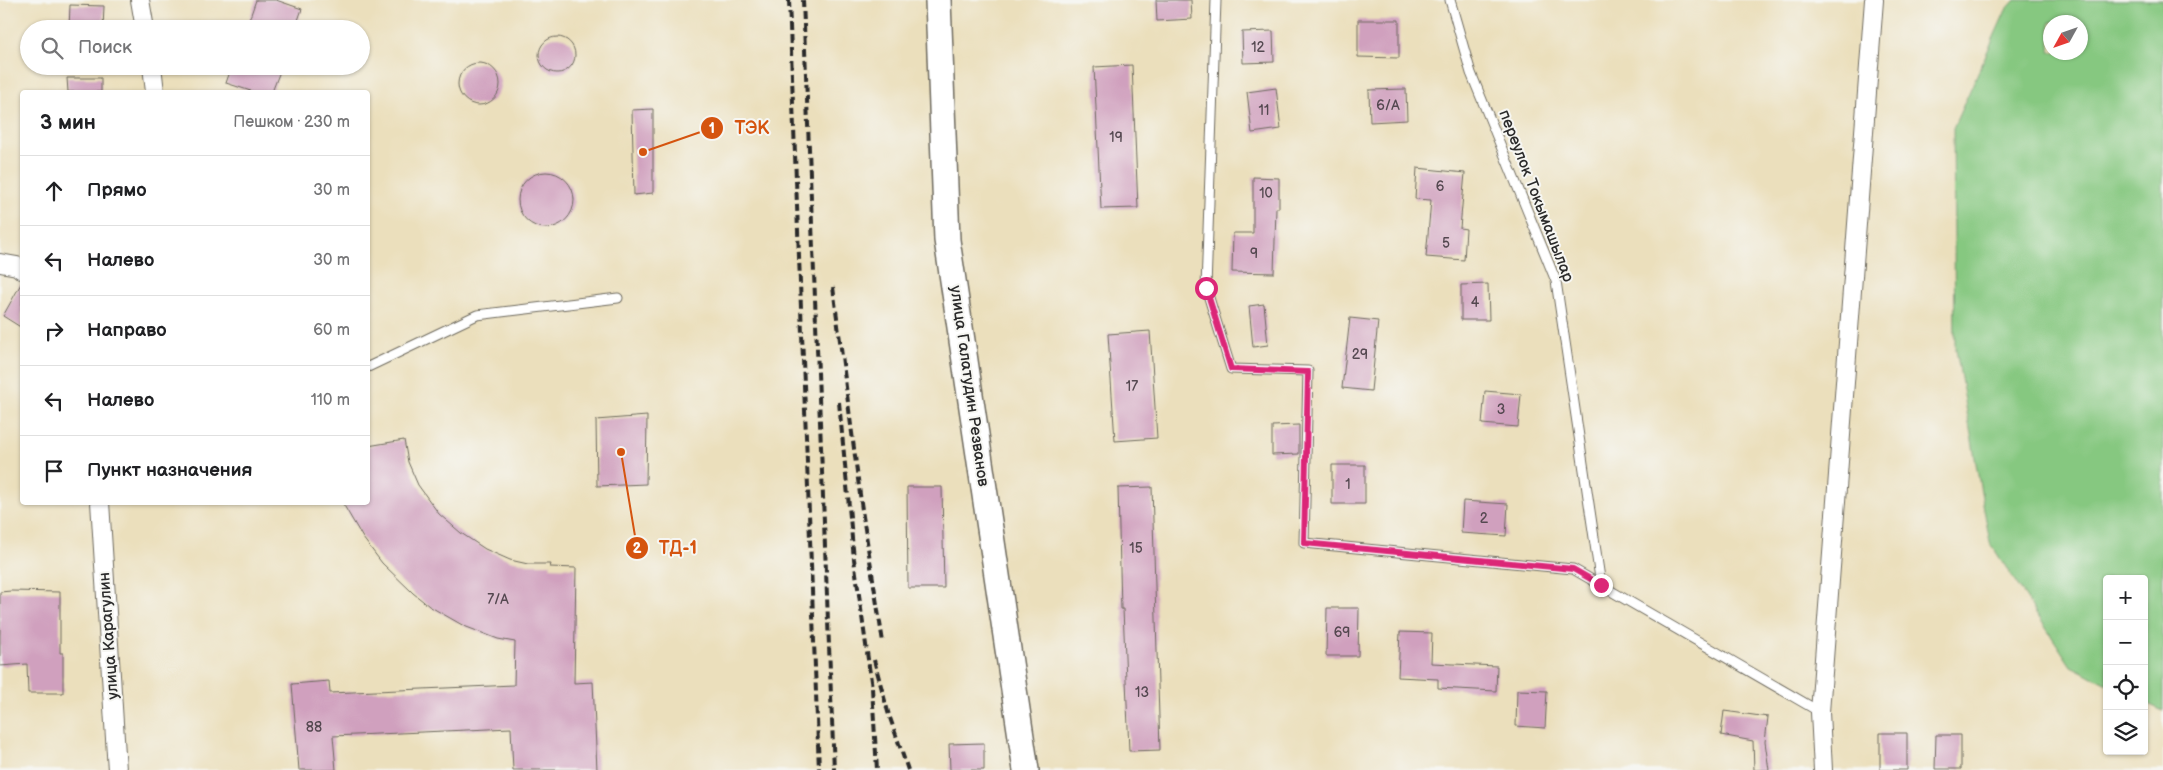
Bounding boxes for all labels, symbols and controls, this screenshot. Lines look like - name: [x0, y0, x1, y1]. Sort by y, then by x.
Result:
- north arrow: [2043, 15, 2088, 60]
- search box: [20, 20, 370, 75]
- icon: search: [38, 34, 66, 62]
- text: Поиск: [78, 36, 132, 59]
- house number: 12: [1251, 39, 1266, 56]
- house number: 6/А: [1376, 97, 1400, 114]
- house number: 11: [1259, 102, 1269, 119]
- street label: переулок Токымашылар: [1494, 107, 1578, 285]
- text: 3 мин: [40, 110, 96, 135]
- callout: ТЭК: [699, 111, 779, 144]
- text: Пешком · 230 m: [233, 113, 350, 132]
- text: ТЭК: [735, 118, 770, 139]
- text: 1: [709, 119, 715, 138]
- house number: 19: [1109, 129, 1123, 146]
- icon: ahead: [40, 177, 68, 205]
- house number: 6: [1436, 178, 1445, 195]
- text: Прямо: [87, 179, 147, 202]
- text: 30 m: [313, 181, 350, 200]
- house number: 10: [1259, 185, 1273, 202]
- house number: 5: [1442, 235, 1450, 252]
- house number: 9: [1250, 245, 1258, 262]
- icon: left: [40, 247, 68, 275]
- text: Налево: [87, 249, 154, 272]
- text: 30 m: [313, 251, 350, 270]
- route start: [1195, 277, 1218, 300]
- street label: улица Галатудин Резванов: [945, 284, 993, 488]
- house number: 4: [1471, 294, 1480, 311]
- icon: right: [40, 317, 68, 345]
- text: Направо: [87, 319, 167, 342]
- text: 60 m: [313, 321, 350, 340]
- house number: 29: [1352, 346, 1368, 363]
- house number: 17: [1126, 378, 1138, 395]
- icon: left: [40, 387, 68, 415]
- text: Налево: [87, 389, 154, 412]
- text: 110 m: [311, 391, 350, 410]
- house number: 3: [1497, 401, 1505, 418]
- icon: arrive: [40, 457, 68, 485]
- text: Пункт назначения: [87, 459, 252, 482]
- house number: 1: [1345, 476, 1351, 493]
- house number: 2: [1480, 510, 1489, 527]
- callout: ТД-1: [624, 532, 707, 565]
- text: ТД-1: [659, 538, 697, 559]
- text: 2: [633, 539, 642, 558]
- house number: 15: [1129, 540, 1143, 557]
- street label: улица Карагулин: [95, 572, 123, 700]
- route end: [1590, 574, 1613, 597]
- map controls: [2103, 575, 2148, 755]
- button: +: [2103, 575, 2148, 620]
- house number: 7/А: [487, 591, 509, 608]
- button: −: [2103, 620, 2148, 665]
- house number: 69: [1334, 624, 1350, 641]
- button: locate: [2103, 665, 2148, 710]
- house number: 13: [1135, 684, 1149, 701]
- button: layers: [2103, 710, 2148, 755]
- house number: 88: [306, 719, 322, 736]

